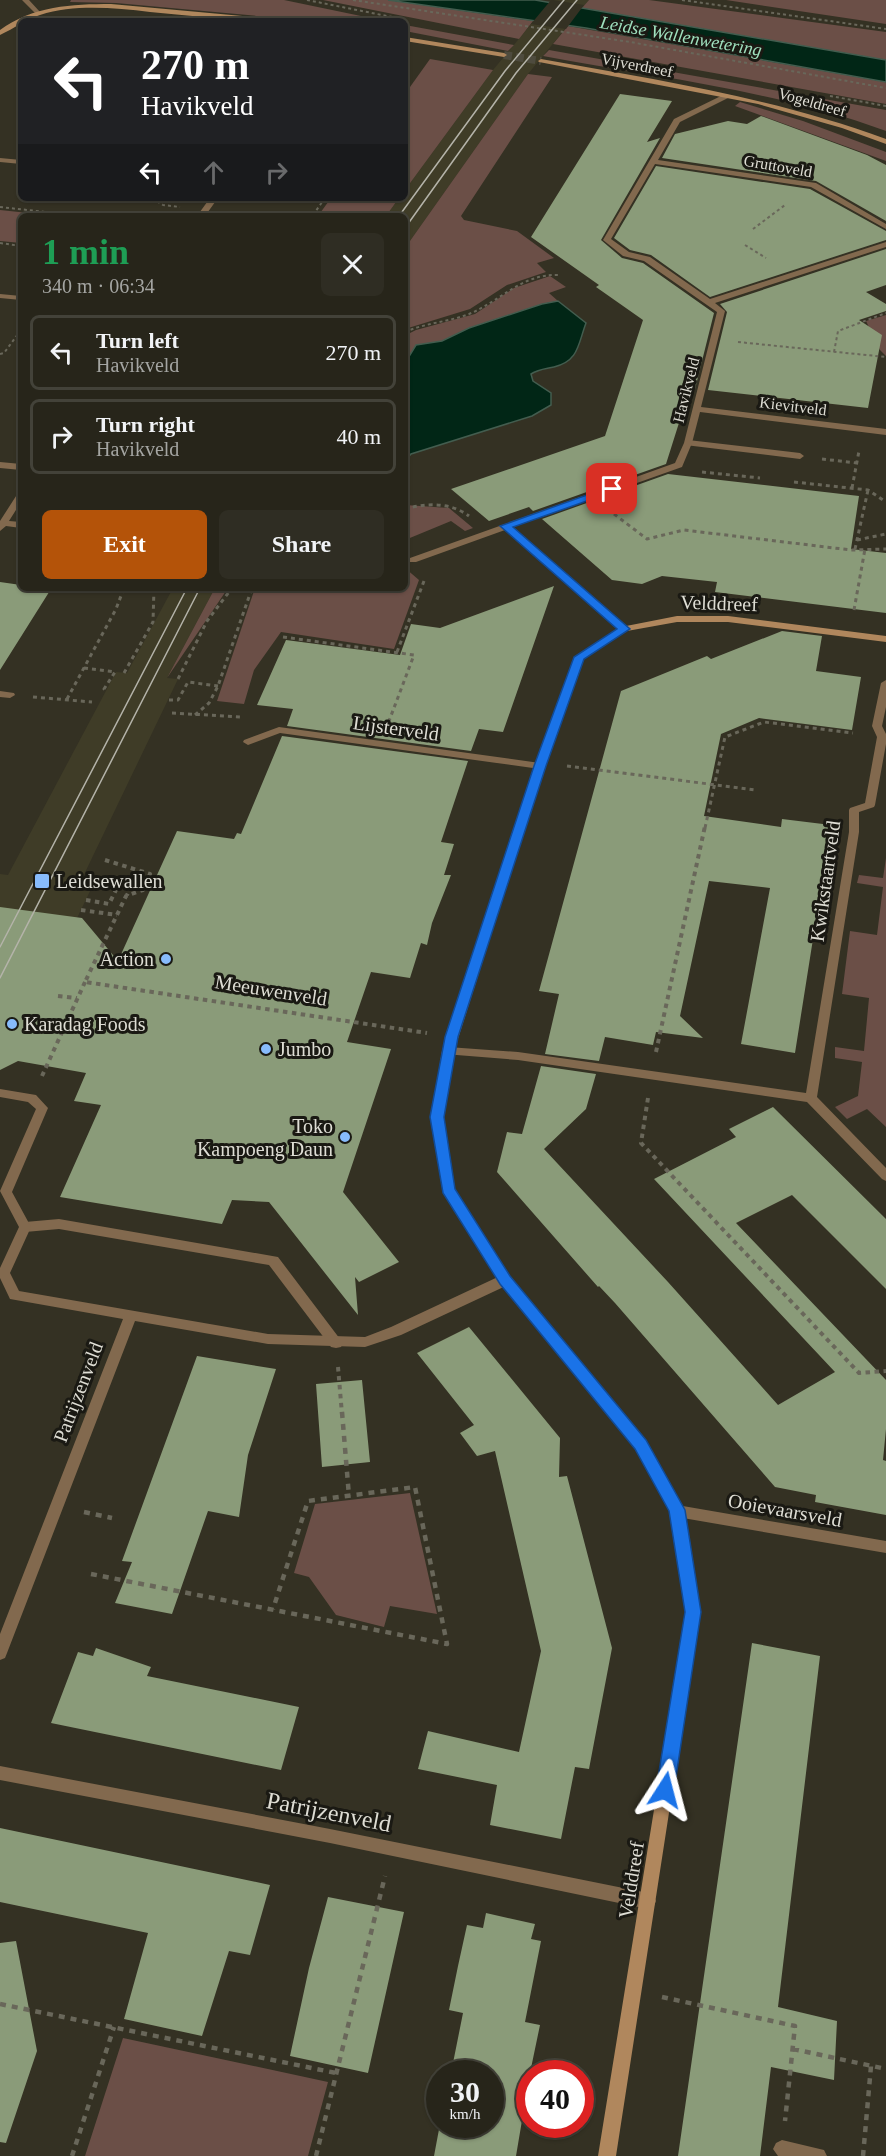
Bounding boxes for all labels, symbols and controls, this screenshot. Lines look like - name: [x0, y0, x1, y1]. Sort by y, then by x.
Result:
- water label: Leidse Wallenwetering: [598, 12, 763, 60]
- icon: left: [42, 42, 120, 120]
- text: 270 m: [141, 42, 250, 88]
- street label: Vijverdreef: [599, 50, 675, 81]
- street label: Vogeldreef: [776, 84, 849, 121]
- text: Havikveld: [141, 91, 253, 121]
- street label: Gruttoveld: [742, 152, 814, 180]
- icon: left: [134, 156, 167, 189]
- icon: ahead: [197, 156, 230, 189]
- icon: right: [260, 156, 293, 189]
- text: 1 min: [42, 232, 129, 272]
- button: close: [321, 233, 384, 296]
- text: 340 m · 06:34: [42, 275, 155, 297]
- text: Turn left: [96, 328, 179, 353]
- icon: left: [45, 336, 78, 369]
- text: 270 m: [325, 340, 381, 365]
- text: Havikveld: [96, 354, 179, 376]
- street label: Havikveld: [670, 356, 702, 424]
- street label: Kievitveld: [758, 393, 828, 419]
- text: Turn right: [96, 412, 195, 437]
- icon: right: [45, 420, 78, 453]
- text: 40 m: [336, 424, 381, 449]
- text: Havikveld: [96, 438, 179, 460]
- pin: [586, 463, 637, 514]
- icon: arrive: [595, 472, 628, 505]
- button: Exit: [42, 510, 207, 579]
- button: Share: [219, 510, 384, 579]
- street label: Velddreef: [680, 591, 759, 615]
- street label: Lijsterveld: [351, 711, 440, 746]
- street label: Kwikstaartveld: [806, 819, 844, 943]
- place label: Leidsewallen: [56, 870, 163, 892]
- marker: Leidsewallen: [33, 872, 51, 890]
- place label: Action: [100, 948, 154, 970]
- marker: Action: [159, 952, 173, 966]
- street label: Meeuwenveld: [213, 970, 329, 1010]
- place label: Karadag Foods: [24, 1013, 146, 1036]
- marker: Karadag Foods: [5, 1017, 19, 1031]
- place label: Jumbo: [278, 1038, 331, 1060]
- marker: Jumbo: [259, 1042, 273, 1056]
- place label: Toko Kampoeng Daun: [197, 1115, 333, 1161]
- marker: Toko Kampoeng Daun: [338, 1130, 352, 1144]
- street label: Patrijzenveld: [49, 1339, 108, 1446]
- street label: Ooievaarsveld: [726, 1489, 844, 1531]
- position arrow: [633, 1758, 697, 1822]
- street label: Patrijzenveld: [264, 1787, 394, 1837]
- street label: Velddreef: [614, 1840, 648, 1920]
- speed limit sign: 40: [516, 2060, 594, 2138]
- text: 30: [450, 2075, 480, 2108]
- text: km/h: [450, 2106, 480, 2122]

